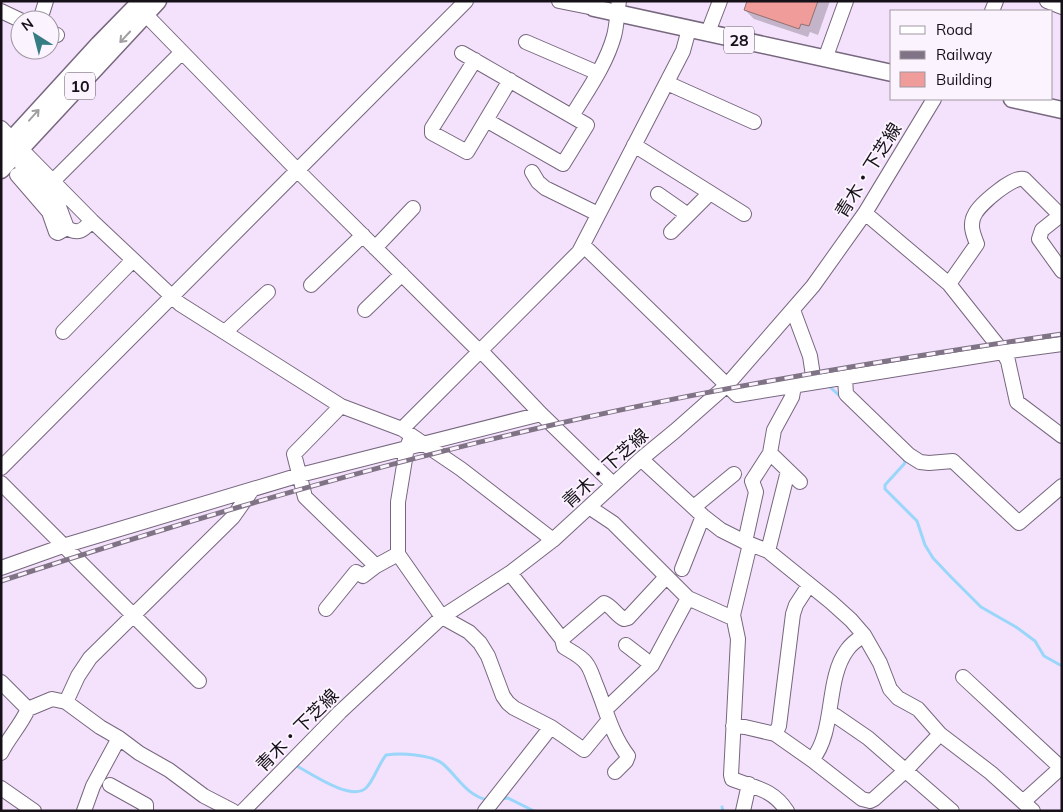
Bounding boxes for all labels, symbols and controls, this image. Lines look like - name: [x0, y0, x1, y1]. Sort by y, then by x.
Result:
- north arrow: [10, 10, 60, 60]
- legend: [890, 10, 1053, 100]
- text: N: [18, 14, 37, 35]
- text: Road: [936, 20, 973, 39]
- road number: 28: [724, 26, 754, 54]
- one-way arrow: [120, 31, 131, 44]
- text: Railway: [936, 45, 992, 64]
- text: Building: [936, 70, 992, 89]
- road number: 10: [65, 72, 95, 100]
- one-way arrow: [28, 108, 40, 121]
- street label: 青木・下芝線: [830, 118, 906, 222]
- street label: 青木・下芝線: [557, 423, 653, 513]
- street label: 青木・下芝線: [251, 684, 343, 776]

